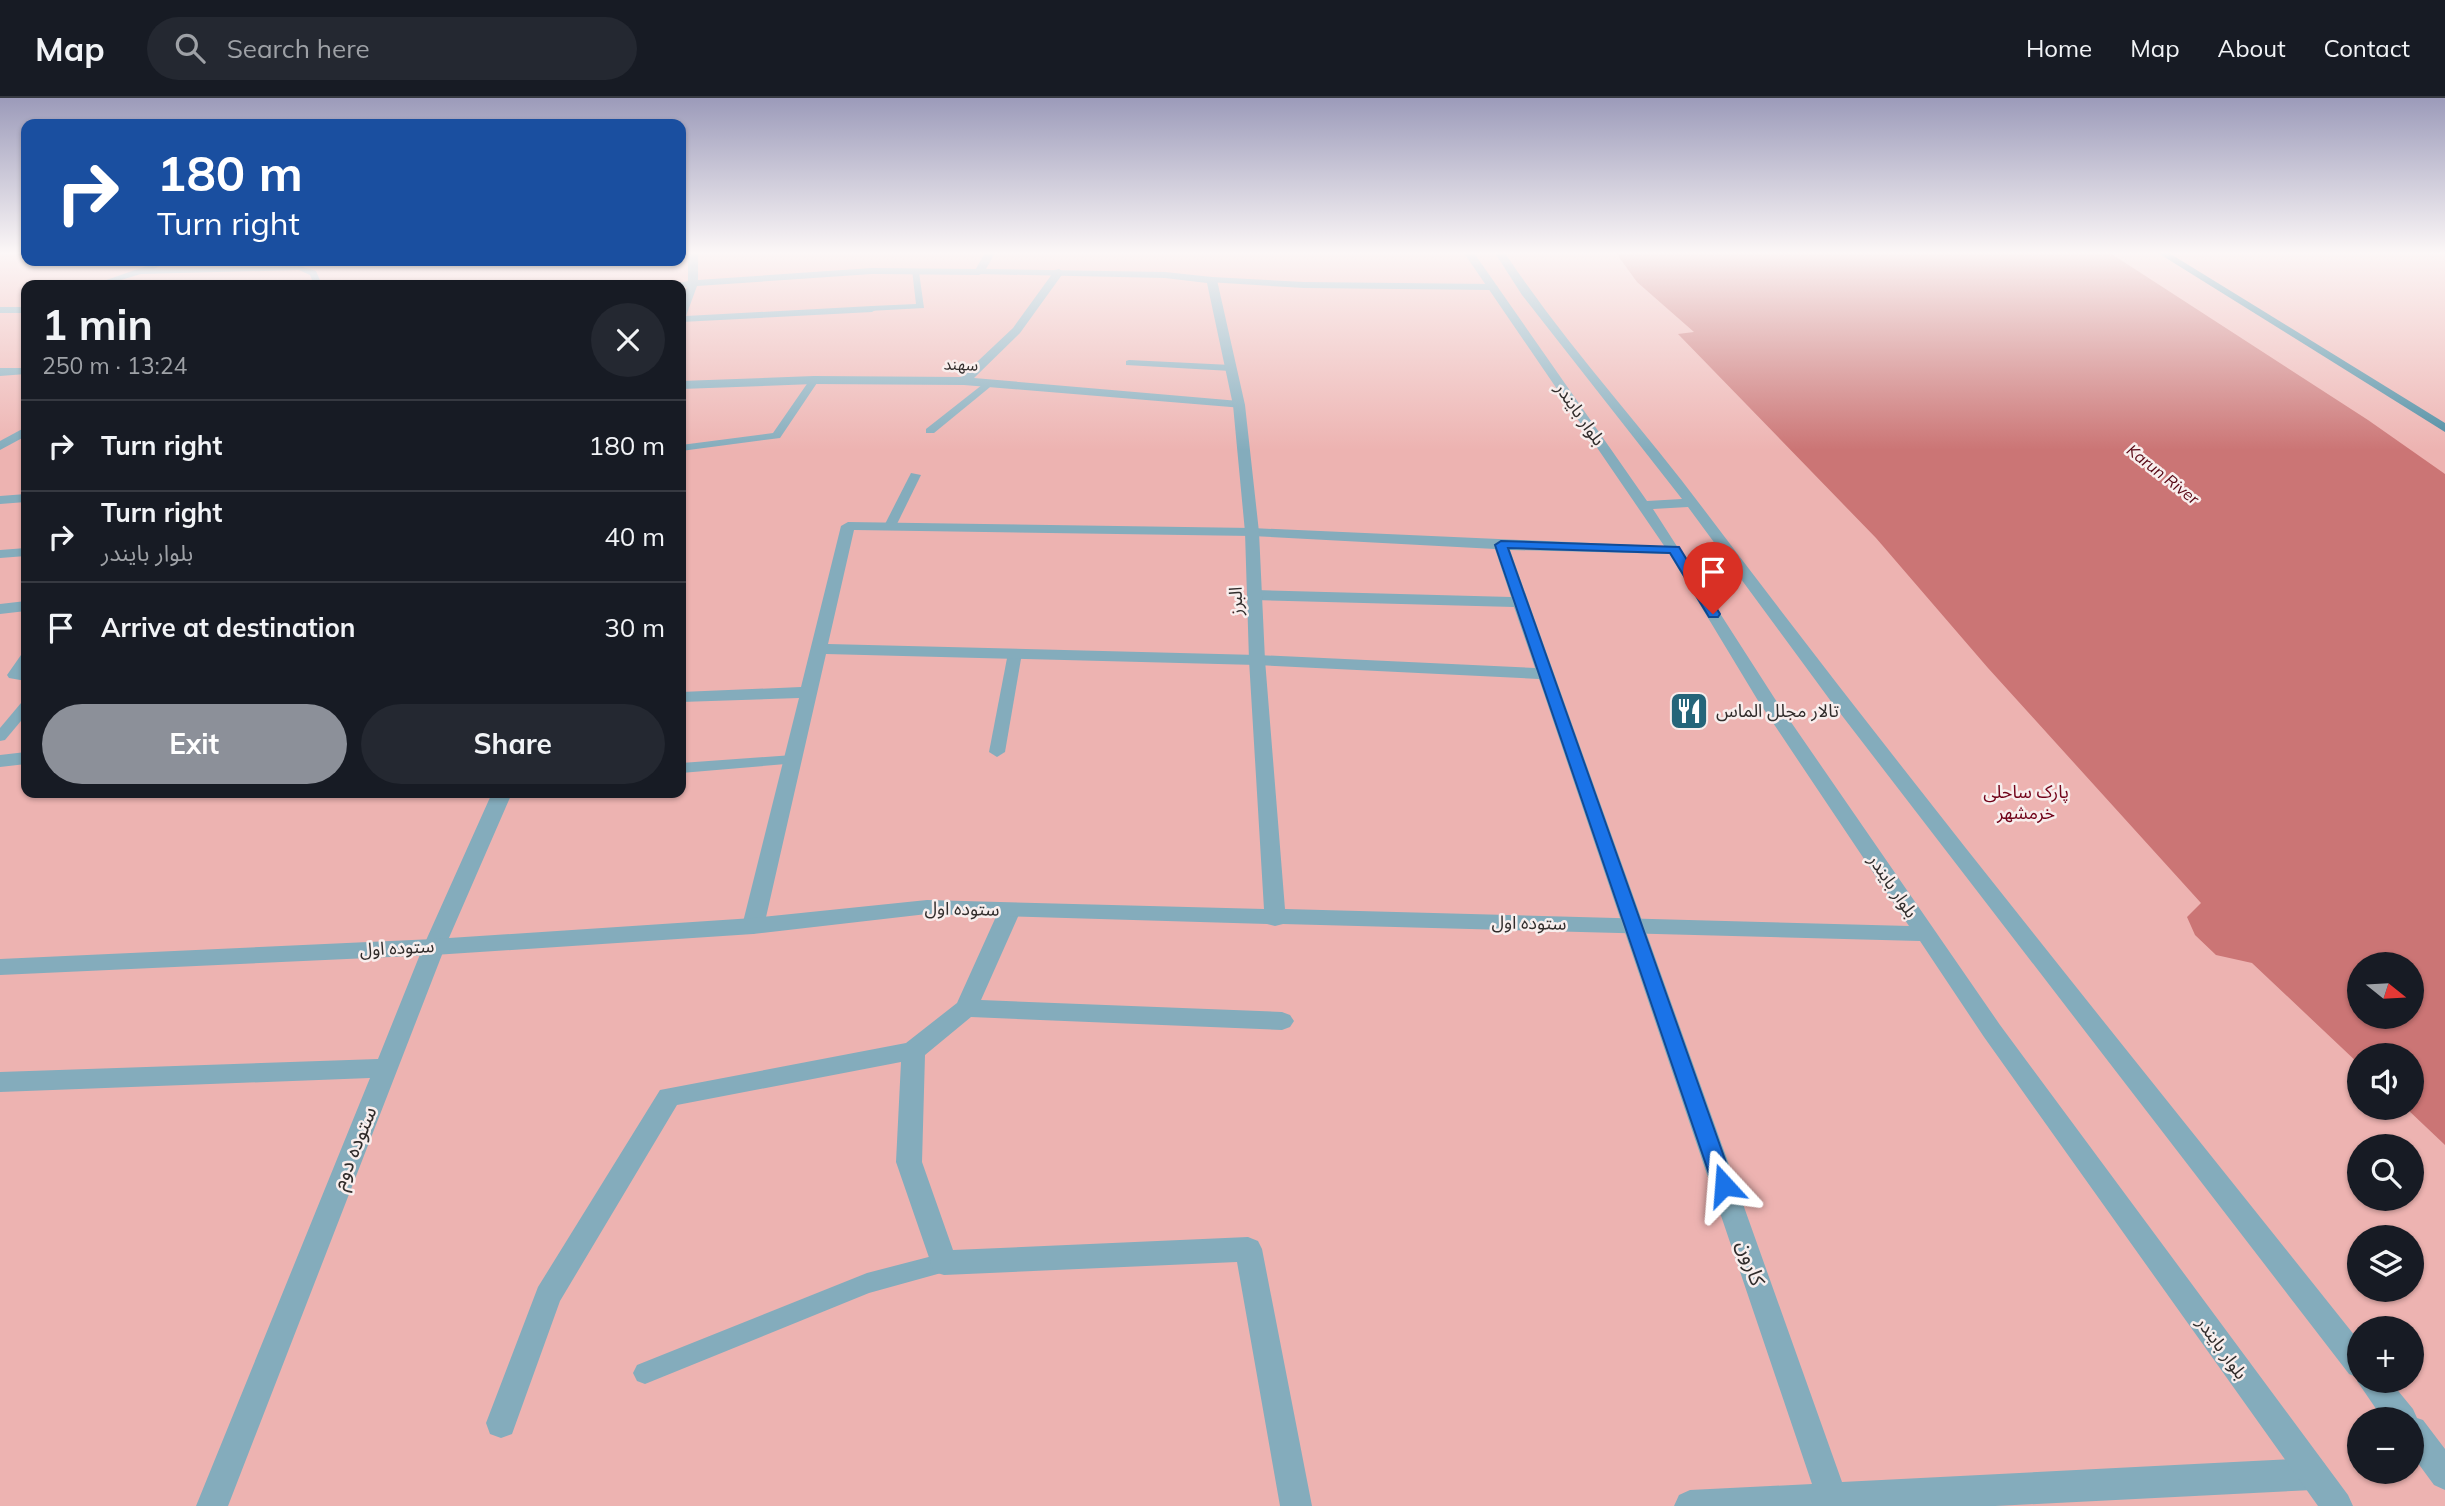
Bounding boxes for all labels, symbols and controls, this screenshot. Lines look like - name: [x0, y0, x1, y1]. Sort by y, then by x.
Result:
- search box: [147, 17, 637, 80]
- text: Map: [35, 28, 105, 69]
- icon: search: [171, 29, 209, 67]
- text: Search here: [227, 32, 370, 65]
- text: Home: [2026, 33, 2092, 63]
- text: Map: [2130, 33, 2180, 63]
- text: About: [2218, 33, 2286, 63]
- text: Contact: [2324, 33, 2410, 63]
- text: 180 m: [157, 142, 303, 203]
- icon: right: [42, 147, 133, 238]
- text: Turn right: [157, 203, 300, 243]
- text: 1 min: [42, 298, 153, 351]
- button: close: [591, 303, 665, 377]
- text: 250 m · 13:24: [42, 351, 187, 380]
- street label: سهند: [943, 353, 979, 375]
- street label: بلوار بایندر: [1550, 377, 1611, 450]
- icon: right: [42, 427, 80, 465]
- text: Turn right: [101, 429, 222, 462]
- text: 180 m: [589, 429, 665, 462]
- water label: Karun River: [2123, 440, 2204, 509]
- text: Turn right: [101, 496, 222, 529]
- icon: right: [42, 518, 80, 556]
- text: 40 m: [604, 520, 665, 553]
- text: بلوار بایندر: [101, 538, 193, 567]
- pin: [1683, 542, 1743, 614]
- icon: arrive: [1694, 553, 1732, 591]
- street label: البرز: [1224, 586, 1248, 617]
- icon: arrive: [42, 609, 80, 647]
- text: Arrive at destination: [101, 611, 356, 644]
- text: 30 m: [604, 611, 665, 644]
- restaurant icon: تالار مجلل الماس: [1668, 690, 1710, 732]
- place label: تالار مجلل الماس: [1716, 699, 1839, 722]
- button: Exit: [42, 704, 347, 784]
- button: Share: [361, 704, 665, 784]
- park label: پارک ساحلی خرمشهر: [1983, 780, 2069, 824]
- street label: بلوار بایندر: [1863, 849, 1923, 922]
- street label: ستوده اول: [924, 896, 1000, 921]
- street label: ستوده اول: [1491, 910, 1567, 935]
- street label: ستوده اول: [359, 934, 435, 961]
- north arrow: [2347, 952, 2424, 1029]
- map controls: [2347, 952, 2424, 1484]
- button: sound: [2347, 1043, 2424, 1120]
- street label: ستوده دوم: [325, 1102, 385, 1195]
- button: search: [2347, 1134, 2424, 1211]
- position arrow: [1687, 1148, 1761, 1222]
- button: layers: [2347, 1225, 2424, 1302]
- street label: کارون: [1732, 1237, 1772, 1289]
- street label: بلوار بایندر: [2191, 1311, 2253, 1384]
- button: +: [2347, 1316, 2424, 1393]
- button: −: [2347, 1407, 2424, 1484]

